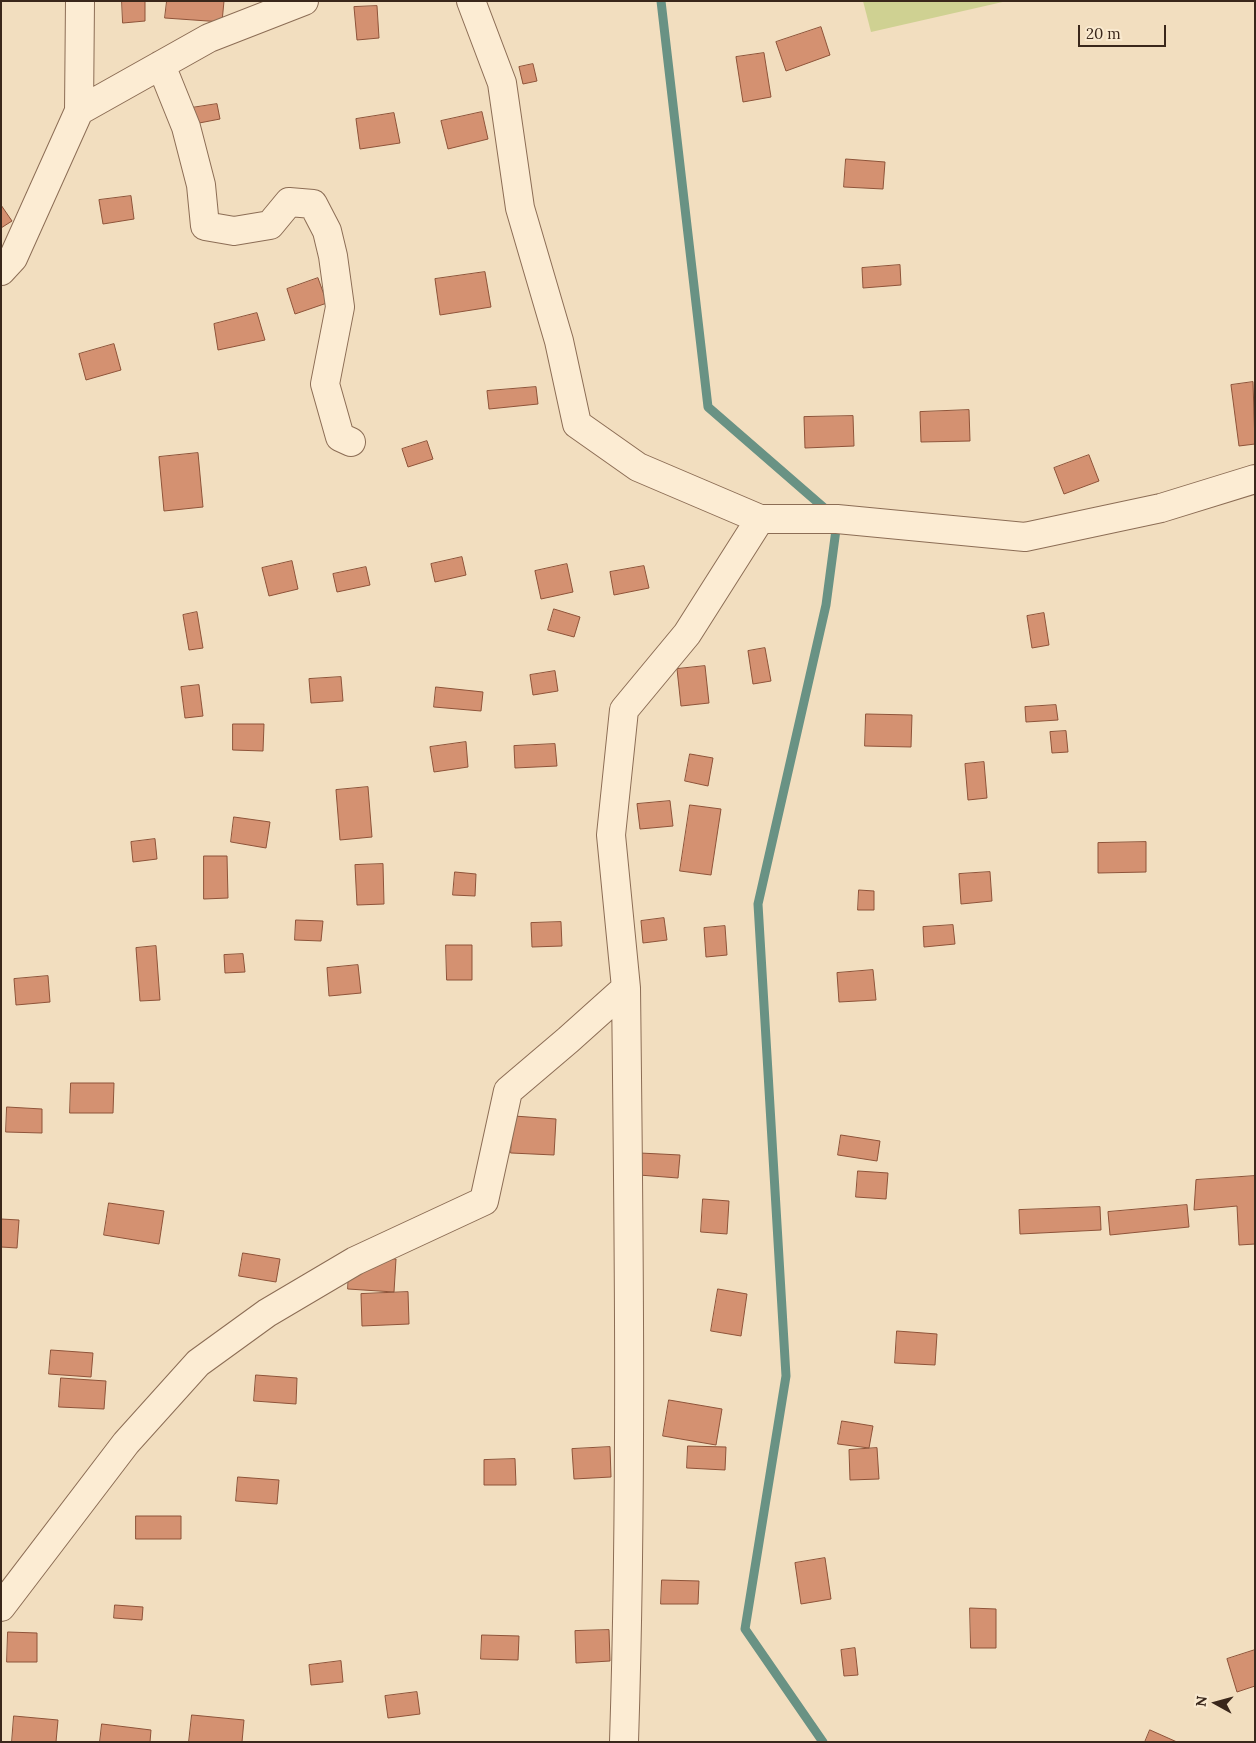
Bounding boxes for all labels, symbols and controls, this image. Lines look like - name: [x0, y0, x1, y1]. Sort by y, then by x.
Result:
- scale bar: [1081, 15, 1168, 47]
- text: 20 m: [1086, 24, 1121, 43]
- north arrow: [1191, 1678, 1241, 1728]
- text: N: [1192, 1695, 1211, 1708]

